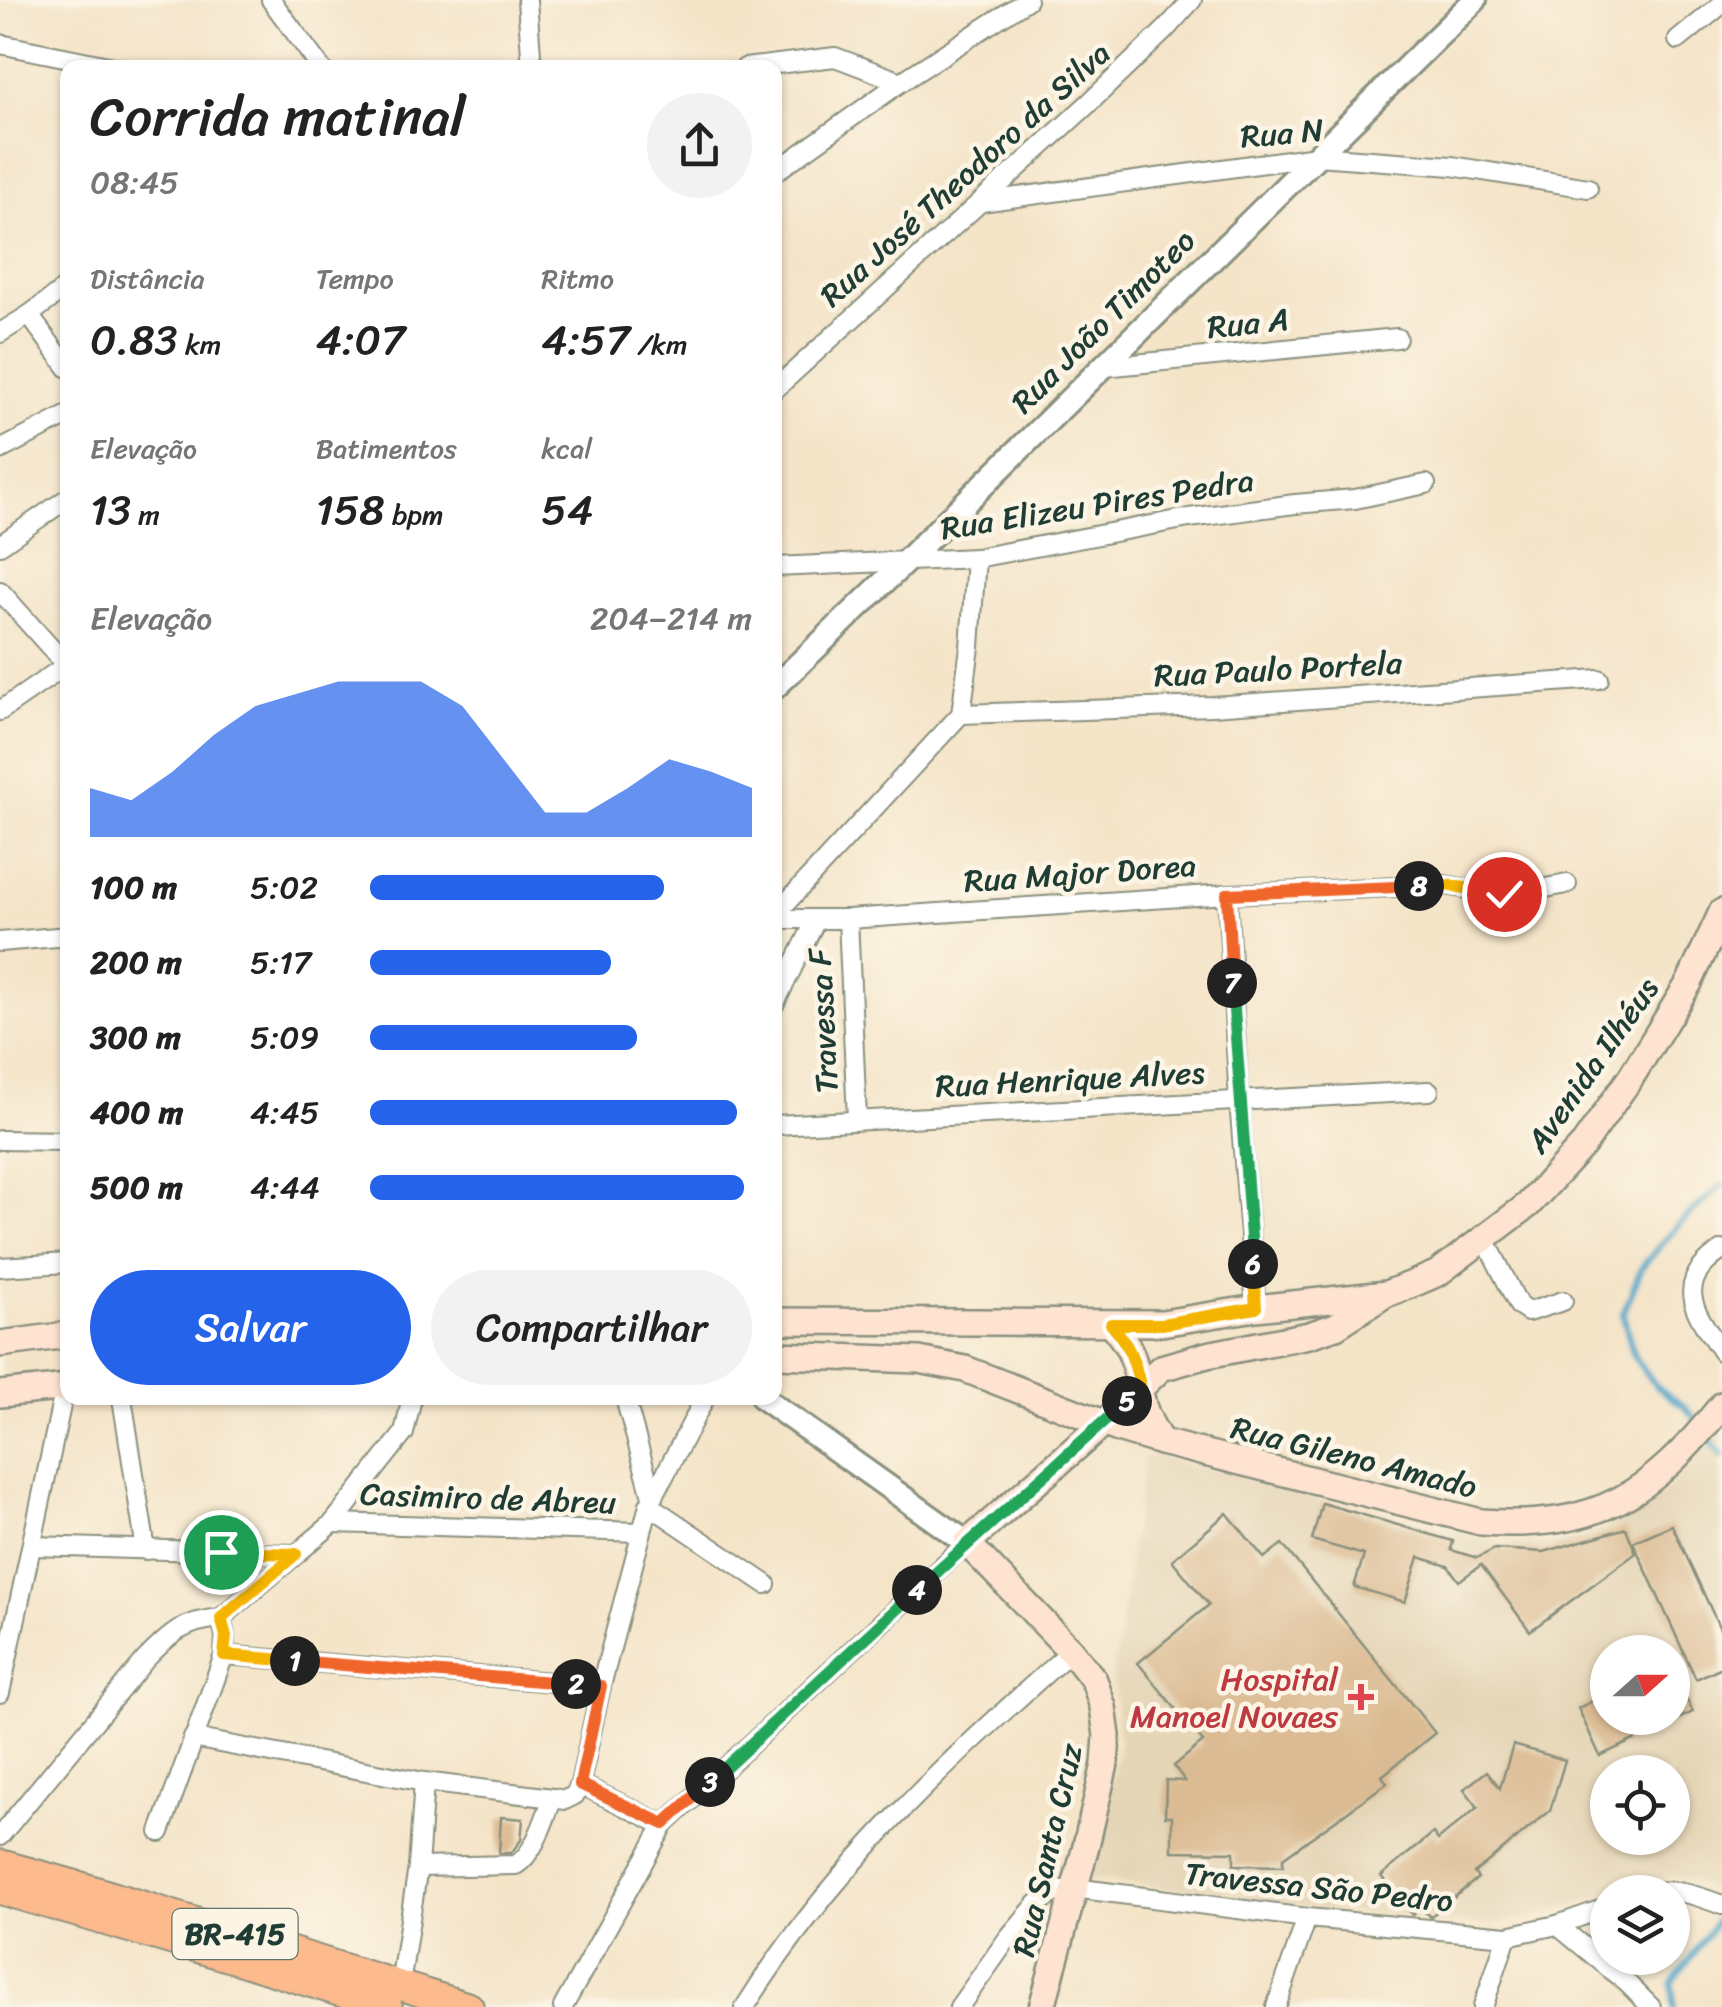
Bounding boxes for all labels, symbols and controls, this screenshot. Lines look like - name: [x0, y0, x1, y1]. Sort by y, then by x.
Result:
- street label: Rua José Theodoro da Silva: [806, 27, 1125, 322]
- text: Corrida matinal: [90, 68, 466, 165]
- button: share: [647, 93, 752, 198]
- street label: Rua N: [1238, 101, 1327, 166]
- text: 08:45: [90, 154, 179, 211]
- street label: Rua João Timoteo: [997, 215, 1210, 428]
- text: Distância: [90, 254, 205, 303]
- text: Tempo: [316, 254, 394, 303]
- text: Ritmo: [541, 254, 614, 303]
- street label: Rua A: [1204, 291, 1292, 356]
- text: 0.83: [90, 303, 178, 377]
- text: 4:07: [316, 303, 405, 377]
- text: 4:57: [541, 303, 630, 377]
- text: km: [178, 320, 221, 369]
- text: /km: [630, 320, 687, 369]
- text: Elevação: [90, 424, 197, 473]
- text: Batimentos: [316, 424, 457, 473]
- text: kcal: [541, 424, 592, 473]
- street label: Rua Elizeu Pires Pedra: [937, 452, 1258, 557]
- text: 13: [90, 473, 131, 547]
- text: 158: [316, 473, 385, 547]
- text: 54: [541, 473, 593, 547]
- text: m: [131, 490, 160, 539]
- text: bpm: [385, 490, 444, 539]
- text: Elevação: [90, 590, 212, 647]
- text: 204–214 m: [590, 590, 752, 647]
- street label: Rua Paulo Portela: [1152, 634, 1405, 704]
- street label: Rua Major Dorea: [962, 837, 1198, 910]
- pin: [1462, 852, 1547, 937]
- text: 100 m: [90, 859, 177, 916]
- text: 5:02: [250, 859, 318, 916]
- pin: 8: [1394, 861, 1444, 911]
- text: 8: [1411, 861, 1427, 910]
- icon: check: [1477, 867, 1532, 922]
- text: 200 m: [90, 934, 182, 991]
- text: 5:17: [250, 934, 311, 991]
- street label: Travessa F: [791, 945, 856, 1095]
- pin: 7: [1207, 958, 1257, 1008]
- text: 7: [1224, 958, 1240, 1007]
- street label: Avenida Ilhéus: [1510, 965, 1675, 1166]
- text: 300 m: [90, 1009, 181, 1066]
- text: 5:09: [250, 1009, 319, 1066]
- street label: Rua Henrique Alves: [934, 1044, 1206, 1115]
- text: 400 m: [90, 1084, 183, 1141]
- text: 4:45: [250, 1084, 319, 1141]
- text: 500 m: [90, 1159, 183, 1216]
- text: 4:44: [250, 1159, 320, 1216]
- pin: 6: [1228, 1239, 1278, 1289]
- text: 6: [1245, 1239, 1261, 1288]
- button: Salvar: [90, 1270, 411, 1385]
- button: Compartilhar: [431, 1270, 752, 1385]
- pin: 5: [1102, 1376, 1152, 1426]
- text: 5: [1118, 1376, 1136, 1425]
- street label: Rua Gileno Amado: [1225, 1399, 1483, 1516]
- street label: Casimiro de Abreu: [359, 1466, 617, 1531]
- pin: [179, 1510, 264, 1595]
- icon: arrive: [194, 1525, 249, 1580]
- pin: 4: [892, 1565, 942, 1615]
- text: 4: [908, 1565, 926, 1614]
- north arrow: [1590, 1635, 1690, 1735]
- map controls: [1590, 1635, 1690, 1975]
- pin: 1: [270, 1636, 320, 1686]
- text: 1: [289, 1636, 301, 1685]
- place label: Hospital Manoel Novaes: [1130, 1651, 1339, 1745]
- pin: 2: [551, 1659, 601, 1709]
- text: 2: [568, 1659, 584, 1708]
- marker: Hospital Manoel Novaes: [1348, 1684, 1374, 1710]
- street label: Rua Santa Cruz: [995, 1737, 1100, 1962]
- button: locate: [1590, 1755, 1690, 1855]
- pin: 3: [685, 1757, 735, 1807]
- text: 3: [702, 1757, 718, 1806]
- street label: Travessa São Pedro: [1182, 1845, 1456, 1930]
- button: layers: [1590, 1875, 1690, 1975]
- road number: BR-415: [172, 1909, 298, 1959]

